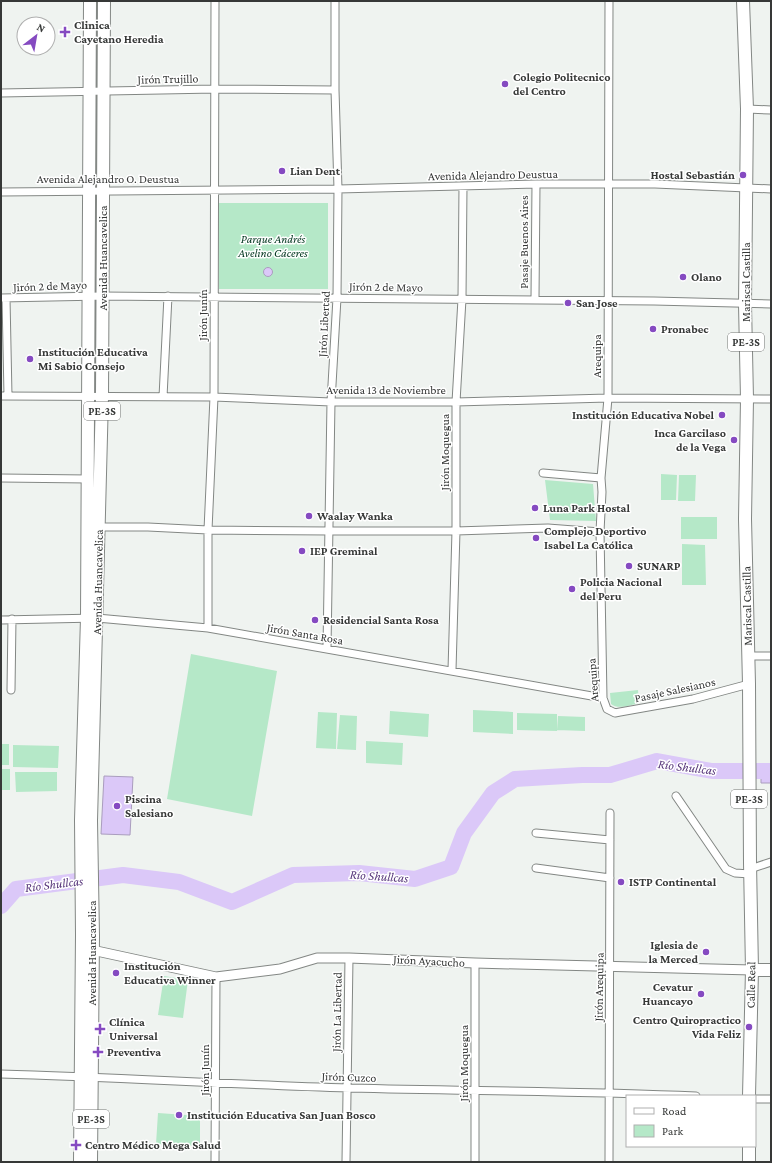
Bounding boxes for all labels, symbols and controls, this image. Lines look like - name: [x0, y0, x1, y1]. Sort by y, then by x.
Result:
- north arrow: [16, 16, 56, 56]
- place label: Clinica Cayetano Heredia: [74, 18, 164, 46]
- text: N: [35, 20, 48, 35]
- marker: Clinica Cayetano Heredia: [59, 26, 71, 38]
- place label: Colegio Politecnico del Centro: [513, 70, 610, 98]
- street label: Jirón Trujillo: [136, 71, 199, 87]
- marker: Colegio Politecnico del Centro: [500, 79, 510, 89]
- place label: Lian Dent: [290, 164, 341, 178]
- marker: Lian Dent: [277, 166, 287, 176]
- street label: Avenida Alejandro Deustua: [428, 167, 559, 183]
- place label: Hostal Sebastián: [650, 168, 735, 182]
- marker: Hostal Sebastián: [738, 170, 748, 180]
- street label: Avenida Alejandro O. Deustua: [37, 172, 180, 186]
- street label: Pasaje Buenos Aires: [517, 195, 531, 289]
- street label: Avenida Huancavelica: [96, 205, 110, 311]
- park label: Parque Andrés Avelino Cáceres: [237, 232, 308, 260]
- street label: Mariscal Castilla: [739, 242, 753, 322]
- place label: Olano: [691, 270, 722, 284]
- marker: Olano: [678, 272, 688, 282]
- street label: Jirón 2 de Mayo: [12, 278, 87, 294]
- street label: Jirón 2 de Mayo: [348, 279, 423, 295]
- street label: Jirón Junín: [196, 289, 210, 342]
- street label: Jirón Libertad: [315, 290, 333, 358]
- place label: San Jose: [576, 296, 618, 310]
- marker: San Jose: [563, 298, 573, 308]
- place label: Pronabec: [661, 322, 709, 336]
- marker: Pronabec: [648, 324, 658, 334]
- road number: PE-3S: [728, 333, 764, 351]
- street label: Arequipa: [590, 334, 604, 378]
- place label: Institución Educativa Mi Sabio Consejo: [38, 345, 148, 373]
- marker: Institución Educativa Mi Sabio Consejo: [25, 354, 35, 364]
- street label: Avenida 13 de Noviembre: [326, 383, 446, 397]
- road number: PE-3S: [84, 402, 120, 420]
- place label: Institución Educativa Nobel: [572, 408, 715, 422]
- marker: Institución Educativa Nobel: [717, 410, 727, 420]
- street label: Jirón Moquegua: [438, 413, 452, 491]
- place label: Inca Garcilaso de la Vega: [654, 426, 726, 454]
- marker: Inca Garcilaso de la Vega: [729, 435, 739, 445]
- place label: Luna Park Hostal: [543, 501, 630, 515]
- marker: Luna Park Hostal: [530, 503, 540, 513]
- place label: Waalay Wanka: [316, 509, 393, 523]
- marker: Waalay Wanka: [304, 511, 314, 521]
- place label: Complejo Deportivo Isabel La Católica: [544, 524, 646, 552]
- street label: Avenida Huancavelica: [90, 529, 106, 635]
- marker: Complejo Deportivo Isabel La Católica: [531, 533, 541, 543]
- place label: IEP Greminal: [310, 544, 378, 558]
- marker: IEP Greminal: [297, 546, 307, 556]
- place label: SUNARP: [637, 559, 681, 573]
- marker: SUNARP: [624, 561, 634, 571]
- street label: Mariscal Castilla: [739, 566, 755, 646]
- place label: Policia Nacional del Peru: [580, 575, 662, 603]
- marker: Policia Nacional del Peru: [567, 584, 577, 594]
- place label: Residencial Santa Rosa: [323, 613, 439, 627]
- marker: Residencial Santa Rosa: [310, 615, 320, 625]
- street label: Jirón Santa Rosa: [265, 620, 345, 648]
- street label: Arequipa: [584, 657, 602, 702]
- street label: Pasaje Salesianos: [633, 675, 717, 705]
- water label: Río Shullcas: [657, 756, 717, 778]
- road number: PE-3S: [731, 790, 767, 808]
- place label: Piscina Salesiano: [125, 792, 173, 820]
- marker: Piscina Salesiano: [112, 801, 122, 811]
- water label: Río Shullcas: [349, 866, 409, 886]
- water label: Río Shullcas: [24, 873, 84, 895]
- place label: ISTP Continental: [629, 875, 717, 889]
- marker: ISTP Continental: [616, 877, 626, 887]
- street label: Avenida Huancavelica: [85, 900, 99, 1006]
- place label: Iglesia de la Merced: [648, 938, 698, 966]
- marker: Iglesia de la Merced: [701, 947, 711, 957]
- street label: Jirón Ayacucho: [392, 952, 465, 970]
- street label: Jirón Arequipa: [591, 952, 607, 1023]
- place label: Institución Educativa Winner: [124, 959, 216, 987]
- street label: Calle Real: [744, 961, 758, 1009]
- marker: Institución Educativa Winner: [111, 968, 121, 978]
- street label: Jirón La Libertad: [329, 971, 345, 1053]
- place label: Cevatur Huancayo: [642, 980, 693, 1008]
- marker: Cevatur Huancayo: [696, 989, 706, 999]
- place label: Centro Quiropractico Vida Feliz: [633, 1013, 741, 1041]
- place label: Clínica Universal: [109, 1015, 158, 1043]
- marker: Centro Quiropractico Vida Feliz: [744, 1022, 754, 1032]
- marker: Clínica Universal: [94, 1023, 106, 1035]
- street label: Jirón Moquegua: [457, 1024, 471, 1102]
- street label: Jirón Junín: [198, 1044, 212, 1097]
- place label: Preventiva: [107, 1045, 161, 1059]
- marker: Preventiva: [92, 1046, 104, 1058]
- street label: Jirón Cuzco: [320, 1069, 377, 1085]
- legend: [626, 1095, 756, 1147]
- text: Road: [662, 1104, 687, 1118]
- place label: Institución Educativa San Juan Bosco: [187, 1108, 376, 1122]
- road number: PE-3S: [73, 1110, 109, 1128]
- marker: Institución Educativa San Juan Bosco: [174, 1110, 184, 1120]
- text: Park: [662, 1124, 684, 1138]
- place label: Centro Médico Mega Salud: [85, 1138, 221, 1152]
- marker: Centro Médico Mega Salud: [70, 1139, 82, 1151]

